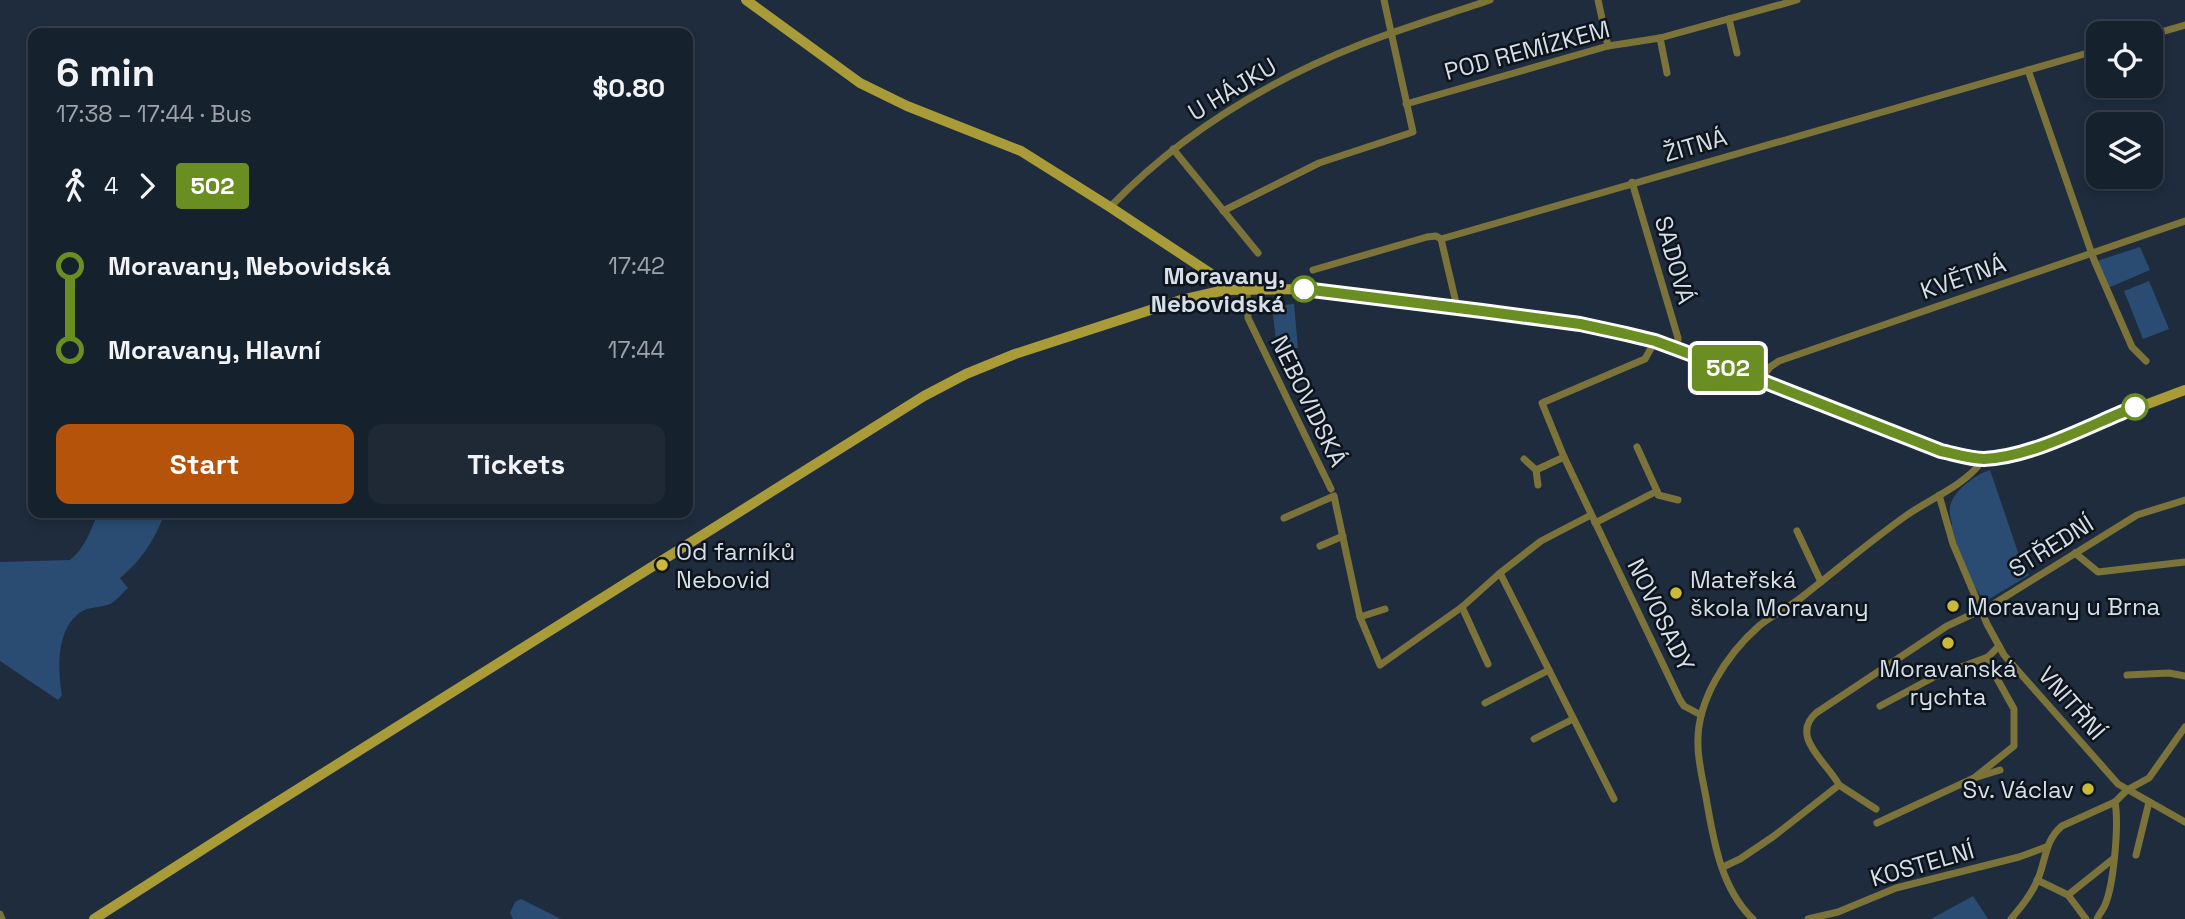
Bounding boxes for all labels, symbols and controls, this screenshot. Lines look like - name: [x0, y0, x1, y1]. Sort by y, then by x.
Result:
- street label: POD REMÍZKEM: [1441, 13, 1613, 87]
- map controls: [2086, 21, 2163, 189]
- button: locate: [2086, 21, 2163, 98]
- text: 6 min: [56, 49, 155, 97]
- street label: U HÁJKU: [1182, 51, 1282, 127]
- text: $0.80: [593, 71, 665, 105]
- text: 17:38 – 17:44 · Bus: [56, 99, 252, 129]
- button: layers: [2086, 112, 2163, 189]
- street label: ŽITNÁ: [1660, 121, 1730, 169]
- icon: walk: [56, 167, 94, 205]
- icon: forward: [128, 167, 166, 205]
- text: 502: [190, 170, 235, 201]
- text: 4: [104, 171, 118, 201]
- street label: SADOVÁ: [1648, 212, 1702, 308]
- street label: KVĚTNÁ: [1916, 248, 2010, 306]
- text: Moravany, Nebovidská: [108, 249, 391, 283]
- text: 17:42: [608, 251, 665, 281]
- place label: Moravany, Nebovidská: [1151, 260, 1285, 319]
- marker: Moravany, Nebovidská: [1291, 276, 1317, 302]
- street label: NEBOVIDSKÁ: [1264, 330, 1354, 472]
- text: Moravany, Hlavní: [108, 333, 321, 367]
- text: 17:44: [608, 335, 665, 365]
- line badge: 502: [1688, 345, 1768, 391]
- text: 502: [1706, 352, 1750, 383]
- unlabelled marker: [2122, 394, 2148, 420]
- button: Start: [56, 424, 354, 504]
- button: Tickets: [368, 424, 665, 504]
- street label: STŘEDNÍ: [2003, 508, 2099, 584]
- place label: Od farníků Nebovid: [676, 536, 795, 595]
- street label: NOVOSADY: [1620, 553, 1702, 677]
- marker: Od farníků Nebovid: [654, 557, 670, 573]
- place label: Mateřská škola Moravany: [1690, 564, 1869, 623]
- marker: Mateřská škola Moravany: [1668, 585, 1684, 601]
- place label: Moravany u Brna: [1967, 591, 2161, 622]
- marker: Moravany u Brna: [1945, 598, 1961, 614]
- marker: Moravanská rychta: [1940, 635, 1956, 651]
- place label: Moravanská rychta: [1879, 653, 2017, 712]
- street label: VNITŘNÍ: [2032, 660, 2113, 746]
- place label: Sv. Václav: [1962, 774, 2074, 805]
- marker: Sv. Václav: [2080, 781, 2096, 797]
- street label: KOSTELNÍ: [1867, 834, 1978, 894]

